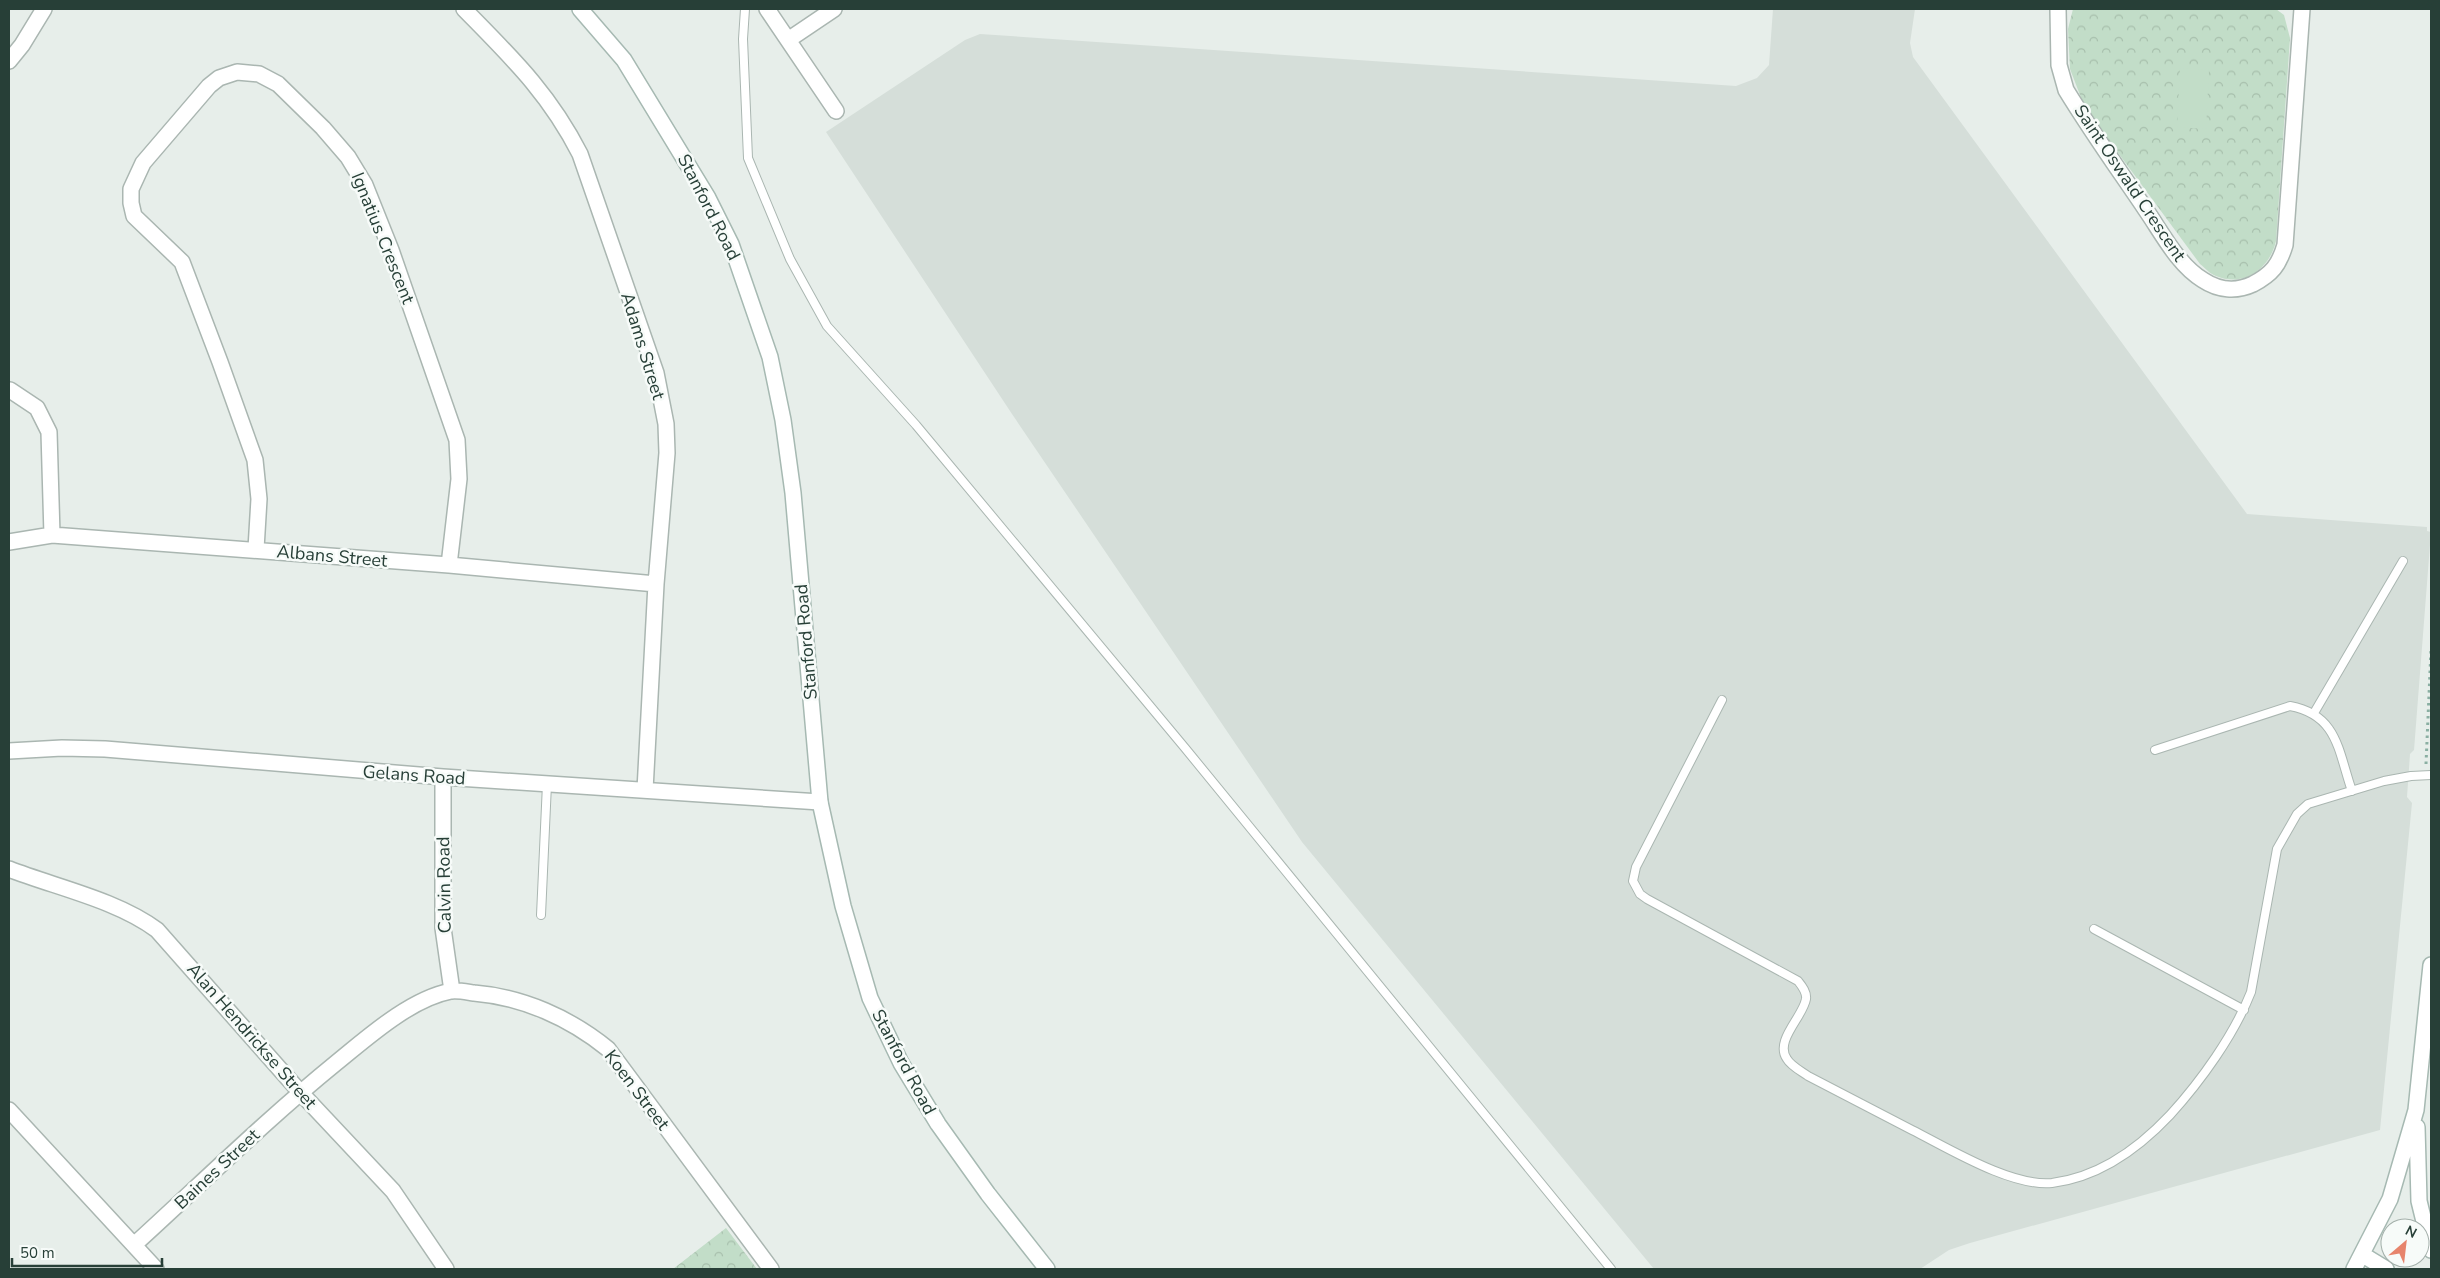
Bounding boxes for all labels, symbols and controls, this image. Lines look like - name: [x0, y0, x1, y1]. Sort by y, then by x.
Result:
- street label: Saint Oswald Crescent: [2069, 100, 2192, 267]
- street label: Stanford Road: [672, 150, 746, 264]
- street label: Ignatius Crescent: [346, 169, 421, 308]
- street label: Adams Street: [615, 289, 671, 403]
- street label: Albans Street: [276, 539, 389, 573]
- street label: Stanford Road: [789, 583, 823, 701]
- street label: Gelans Road: [362, 759, 466, 791]
- street label: Calvin Road: [431, 836, 457, 934]
- street label: Alan Hendrickse Street: [182, 958, 323, 1115]
- street label: Stanford Road: [866, 1005, 942, 1119]
- street label: Koen Street: [599, 1045, 675, 1136]
- street label: Baines Street: [169, 1123, 265, 1215]
- north arrow: [2380, 1218, 2430, 1268]
- text: N: [2402, 1221, 2420, 1243]
- scale bar: [12, 1236, 162, 1268]
- text: 50 m: [20, 1243, 55, 1263]

